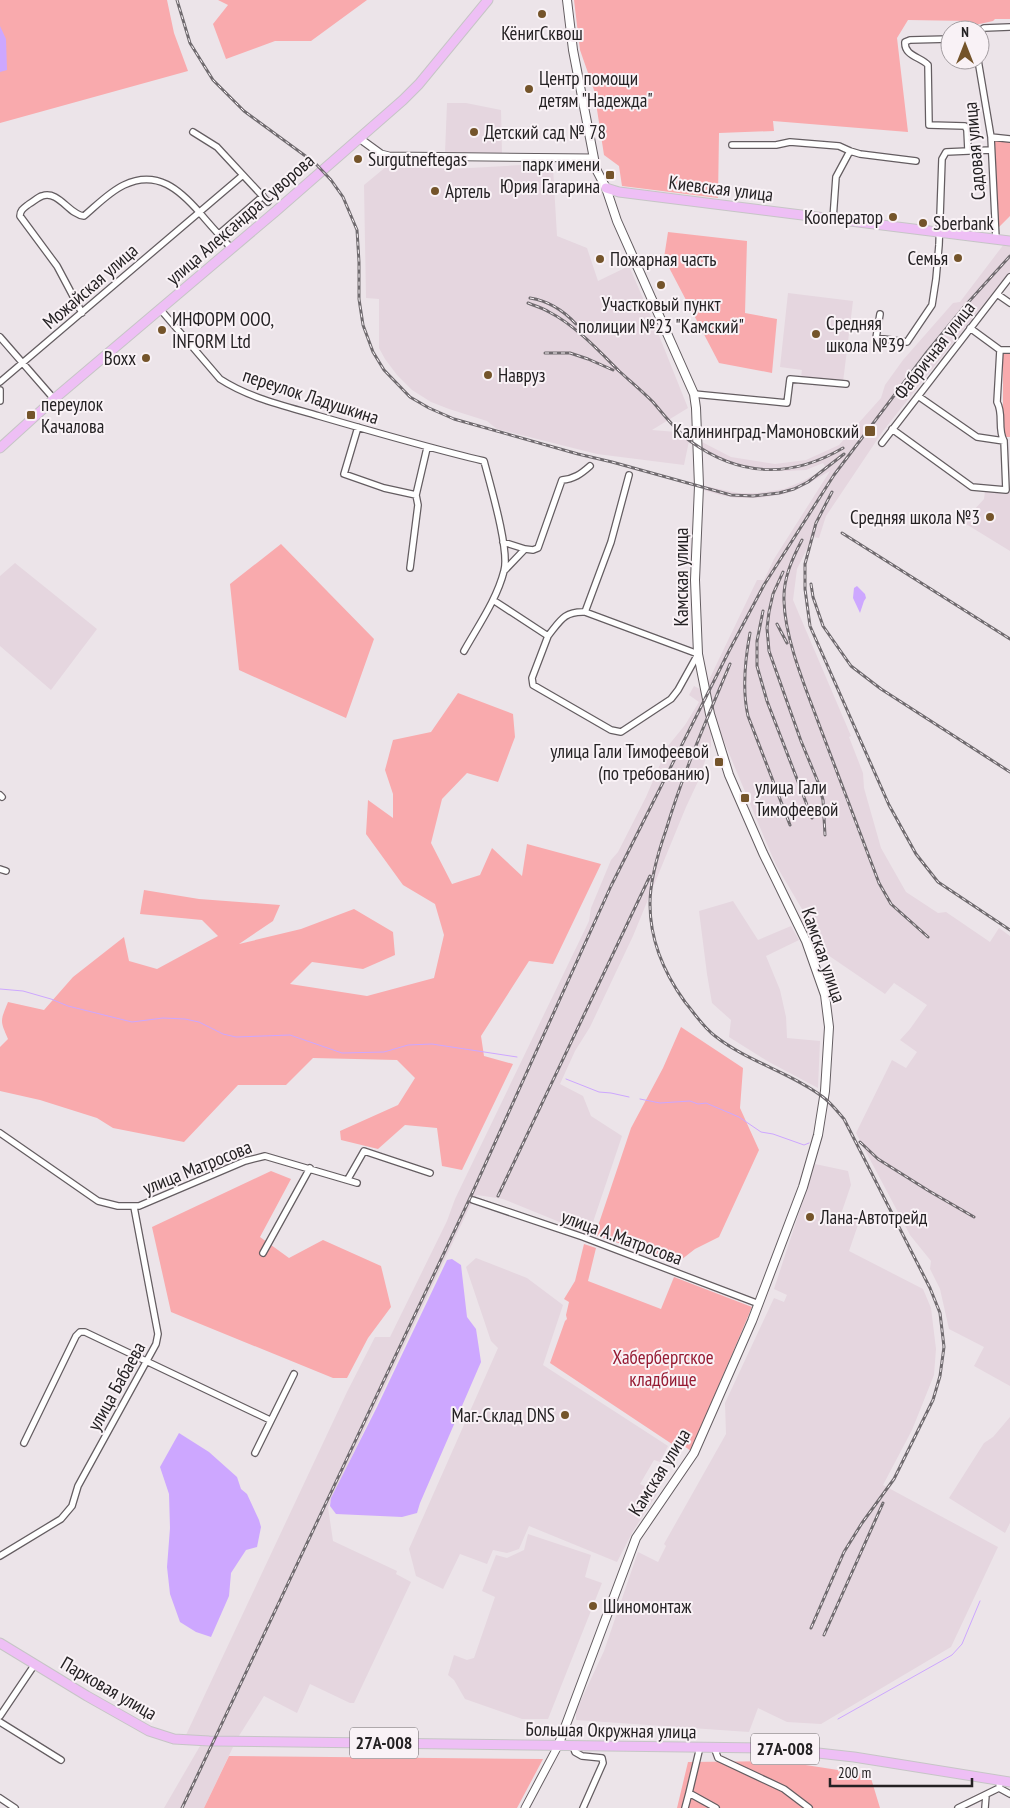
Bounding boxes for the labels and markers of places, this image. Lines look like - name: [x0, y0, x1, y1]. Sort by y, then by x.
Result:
- marker: КёнигСквош: [536, 8, 548, 20]
- place label: КёнигСквош: [501, 21, 583, 45]
- place label: Центр помощи детям "Надежда": [539, 66, 653, 112]
- marker: Центр помощи детям "Надежда": [523, 83, 535, 95]
- place label: Детский сад № 78: [484, 120, 606, 144]
- marker: Детский сад № 78: [468, 126, 480, 138]
- place label: Surgutneftegas: [368, 147, 467, 171]
- place label: парк имени Юрия Гагарина: [500, 152, 600, 198]
- marker: Surgutneftegas: [352, 153, 364, 165]
- marker: парк имени Юрия Гагарина: [604, 169, 616, 181]
- place label: Артель: [445, 179, 490, 203]
- marker: Артель: [429, 185, 441, 197]
- place label: Кооператор: [804, 205, 883, 229]
- marker: Кооператор: [887, 211, 899, 223]
- place label: Sberbank: [933, 211, 995, 235]
- marker: Sberbank: [917, 217, 929, 229]
- place label: Семья: [908, 246, 948, 270]
- place label: Пожарная часть: [610, 247, 716, 271]
- marker: Семья: [952, 252, 964, 264]
- marker: Пожарная часть: [594, 253, 606, 265]
- marker: Участковый пункт полиции №23 "Камский": [655, 279, 667, 291]
- place label: Участковый пункт полиции №23 "Камский": [578, 292, 744, 338]
- place label: ИНФОРМ ООО, INFORM Ltd: [172, 307, 274, 353]
- place label: Средняя школа №39: [826, 311, 905, 357]
- marker: ИНФОРМ ООО, INFORM Ltd: [156, 324, 168, 336]
- marker: Средняя школа №39: [810, 328, 822, 340]
- place label: Boxx: [104, 346, 136, 370]
- marker: Boxx: [140, 352, 152, 364]
- place label: Навруз: [498, 363, 545, 387]
- marker: Навруз: [482, 369, 494, 381]
- place label: переулок Качалова: [41, 392, 104, 438]
- marker: переулок Качалова: [25, 409, 37, 421]
- place label: Калининград-Мамоновский: [673, 419, 859, 443]
- marker: Калининград-Мамоновский: [863, 424, 877, 438]
- place label: Средняя школа №3: [850, 505, 980, 529]
- marker: Средняя школа №3: [984, 511, 996, 523]
- place label: улица Гали Тимофеевой (по требованию): [550, 739, 710, 785]
- marker: улица Гали Тимофеевой (по требованию): [713, 756, 725, 768]
- place label: улица Гали Тимофеевой: [755, 775, 838, 821]
- marker: улица Гали Тимофеевой: [739, 792, 751, 804]
- place label: Лана-Автотрейд: [819, 1205, 928, 1229]
- marker: Лана-Автотрейд: [804, 1211, 816, 1223]
- place label: Маг.-Склад DNS: [451, 1403, 555, 1427]
- marker: Маг.-Склад DNS: [559, 1409, 571, 1421]
- place label: Шиномонтаж: [603, 1594, 692, 1618]
- marker: Шиномонтаж: [587, 1600, 599, 1612]

